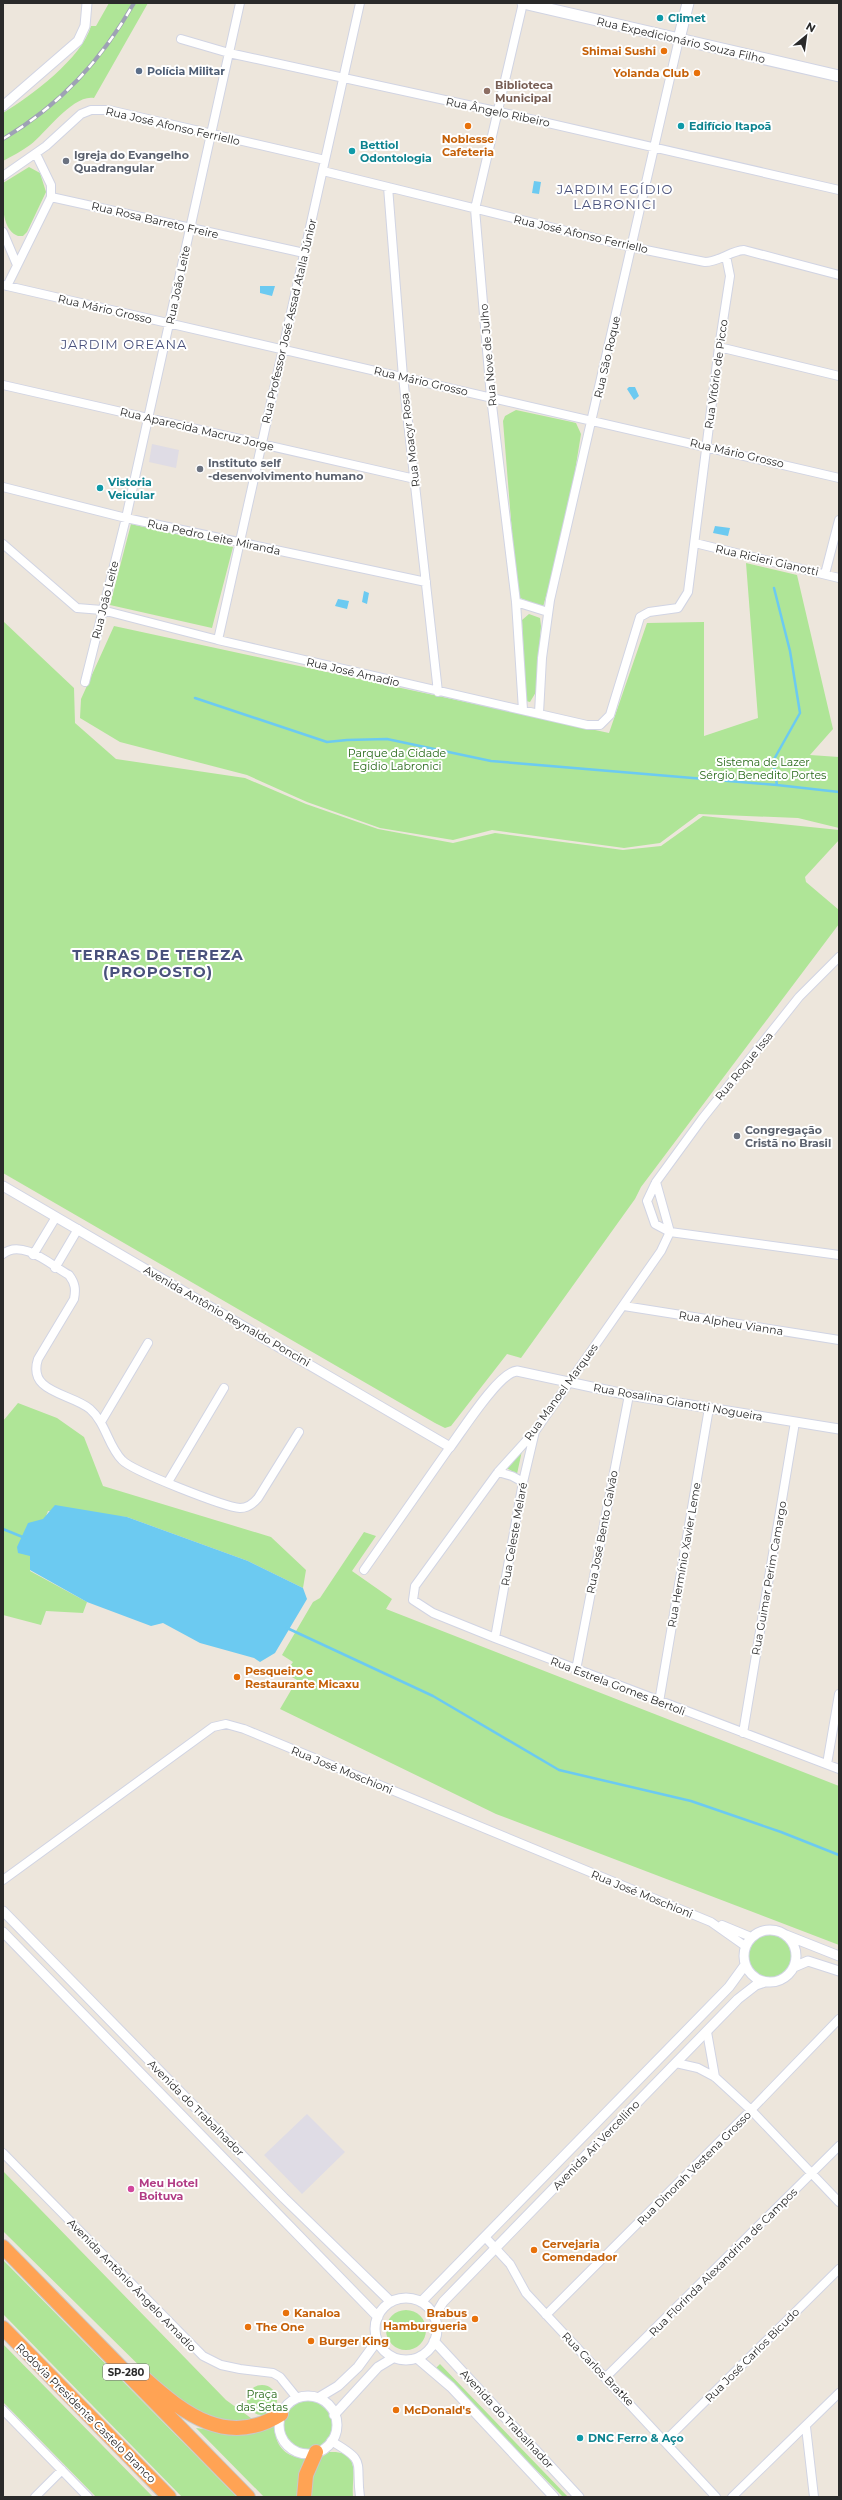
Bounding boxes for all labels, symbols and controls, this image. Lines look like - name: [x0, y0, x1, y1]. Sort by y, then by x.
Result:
- place label: Climet: [668, 11, 706, 25]
- marker: Climet: [655, 13, 665, 23]
- street label: Rua Expedicionário Souza Filho: [595, 14, 767, 66]
- north arrow: [786, 16, 826, 56]
- text: N: [804, 19, 818, 36]
- place label: Shimai Sushi: [582, 44, 656, 58]
- marker: Shimai Sushi: [659, 46, 669, 56]
- place label: Polícia Militar: [147, 64, 225, 78]
- marker: Polícia Militar: [134, 66, 144, 76]
- place label: Yolanda Club: [612, 66, 689, 80]
- marker: Yolanda Club: [692, 68, 702, 78]
- place label: Biblioteca Municipal: [495, 78, 553, 105]
- marker: Biblioteca Municipal: [482, 86, 492, 96]
- street label: Rua Ângelo Ribeiro: [445, 94, 551, 130]
- street label: Rua José Afonso Ferriello: [104, 104, 242, 148]
- place label: Edifício Itapoã: [689, 119, 772, 133]
- marker: Noblesse Cafeteria: [463, 121, 473, 131]
- marker: Edifício Itapoã: [676, 121, 686, 131]
- place label: Noblesse Cafeteria: [442, 132, 494, 159]
- place label: Bettiol Odontologia: [360, 138, 432, 165]
- marker: Bettiol Odontologia: [347, 146, 357, 156]
- place label: Igreja do Evangelho Quadrangular: [74, 148, 189, 175]
- marker: Igreja do Evangelho Quadrangular: [61, 156, 71, 166]
- district label: JARDIM EGÍDIO LABRONICI: [556, 181, 673, 212]
- street label: Rua Rosa Barreto Freire: [90, 199, 220, 242]
- street label: Rua José Afonso Ferriello: [512, 212, 650, 256]
- street label: Rua Professor José Assad Atalla Júnior: [259, 217, 319, 425]
- street label: Rua João Leite: [163, 244, 193, 326]
- street label: Rua Mário Grosso: [57, 291, 153, 327]
- street label: Rua Nove de Julho: [477, 303, 499, 407]
- street label: Rua São Roque: [591, 314, 623, 400]
- street label: Rua Vitório de Picco: [701, 318, 731, 430]
- district label: JARDIM OREANA: [60, 336, 187, 352]
- street label: Rua Mário Grosso: [373, 363, 469, 399]
- street label: Rua Moacyr Rosa: [397, 392, 423, 488]
- street label: Rua Aparecida Macruz Jorge: [119, 404, 276, 454]
- street label: Rua Mário Grosso: [689, 435, 785, 471]
- place label: Instituto self -desenvolvimento humano: [208, 456, 363, 483]
- marker: Instituto self -desenvolvimento humano: [195, 464, 205, 474]
- place label: Vistoria Veicular: [107, 475, 155, 502]
- marker: Vistoria Veicular: [95, 483, 105, 493]
- street label: Rua Pedro Leite Miranda: [146, 516, 282, 558]
- street label: Rua Ricieri Gianotti: [714, 541, 820, 579]
- street label: Rua João Leite: [89, 559, 122, 641]
- street label: Rua José Amadio: [305, 654, 401, 690]
- park label: Parque da Cidade Egidio Labronici: [348, 746, 447, 773]
- park label: Sistema de Lazer Sérgio Benedito Portes: [700, 755, 827, 782]
- district label: TERRAS DE TEREZA (PROPOSTO): [72, 945, 244, 981]
- street label: Rua Roque Issa: [712, 1029, 776, 1103]
- place label: Congregação Cristã no Brasil: [745, 1123, 831, 1150]
- marker: Congregação Cristã no Brasil: [732, 1131, 742, 1141]
- street label: Avenida Antônio Reynaldo Poncini: [141, 1262, 313, 1370]
- street label: Rua Alpheu Vianna: [678, 1308, 784, 1338]
- street label: Rua Manoel Marques: [521, 1340, 601, 1443]
- street label: Rua Rosalina Gianotti Nogueira: [592, 1380, 764, 1424]
- street label: Rua José Bento Galvão: [583, 1469, 621, 1595]
- street label: Rua Celeste Melaré: [498, 1481, 530, 1587]
- street label: Rua Hermínio Xavier Leme: [664, 1481, 704, 1629]
- street label: Rua Guimar Perim Camargo: [749, 1500, 789, 1656]
- street label: Rua Estrela Gomes Bertoli: [548, 1654, 688, 1718]
- place label: Pesqueiro e Restaurante Micaxu: [245, 1664, 359, 1691]
- marker: Pesqueiro e Restaurante Micaxu: [232, 1672, 242, 1682]
- street label: Rua José Moschioni: [289, 1743, 395, 1797]
- street label: Rua José Moschioni: [589, 1867, 695, 1921]
- street label: Avenida do Trabalhador: [145, 2057, 247, 2159]
- street label: Avenida Ari Vercellino: [550, 2097, 643, 2193]
- street label: Rua Dinorah Vestena Grosso: [634, 2108, 754, 2228]
- place label: Meu Hotel Boituva: [139, 2176, 198, 2203]
- marker: Meu Hotel Boituva: [126, 2184, 136, 2194]
- street label: Rua Florinda Alexandrina de Campos: [646, 2184, 801, 2339]
- street label: Avenida Antônio Ângelo Amadio: [65, 2216, 199, 2354]
- place label: Cervejaria Comendador: [542, 2237, 617, 2264]
- marker: Cervejaria Comendador: [529, 2245, 539, 2255]
- street label: Rua José Carlos Bicudo: [702, 2305, 802, 2405]
- place label: Kanaloa: [294, 2306, 341, 2320]
- place label: Brabus Hamburgueria: [383, 2306, 467, 2333]
- marker: Kanaloa: [281, 2308, 291, 2318]
- marker: Brabus Hamburgueria: [470, 2314, 480, 2324]
- place label: The One: [256, 2320, 304, 2334]
- marker: The One: [243, 2322, 253, 2332]
- street label: Rua Carlos Bratke: [559, 2329, 637, 2409]
- place label: Burger King: [319, 2334, 389, 2348]
- marker: Burger King: [306, 2336, 316, 2346]
- street label: Rodovia Presidente Castelo Branco: [13, 2340, 159, 2486]
- road number: SP-280: [103, 2364, 149, 2380]
- street label: Avenida do Trabalhador: [457, 2366, 557, 2472]
- park label: Praça das Setas: [236, 2387, 288, 2414]
- place label: McDonald's: [404, 2403, 471, 2417]
- marker: McDonald's: [391, 2405, 401, 2415]
- place label: DNC Ferro & Aço: [588, 2431, 684, 2445]
- marker: DNC Ferro & Aço: [575, 2433, 585, 2443]

